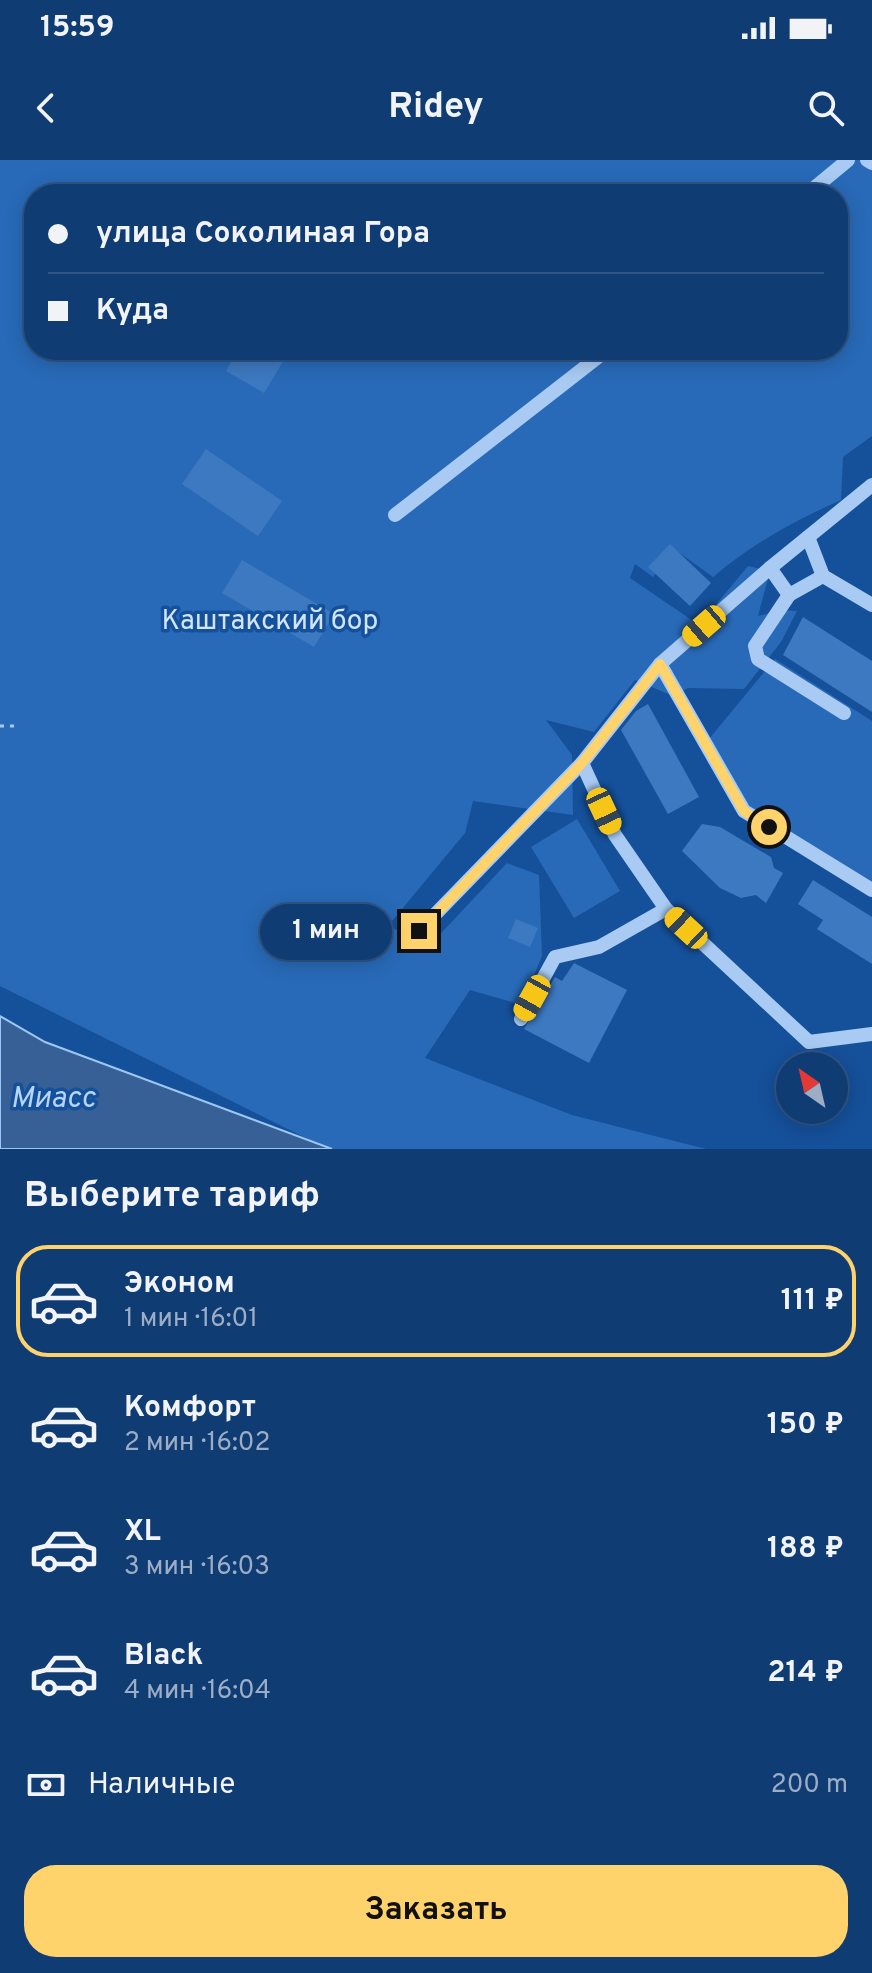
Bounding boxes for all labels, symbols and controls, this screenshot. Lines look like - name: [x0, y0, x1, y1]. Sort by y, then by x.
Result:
- text: 15:59: [40, 10, 114, 47]
- text: Ridey: [388, 85, 484, 131]
- icon: back: [24, 86, 68, 130]
- icon: search: [804, 86, 848, 130]
- text: улица Соколиная Гора: [96, 216, 430, 253]
- text: Куда: [96, 293, 169, 330]
- car: [678, 601, 730, 651]
- park label: Каштакский бор: [162, 604, 378, 640]
- car: [583, 784, 625, 838]
- route start: [751, 809, 787, 845]
- callout: 1 мин: [259, 903, 391, 959]
- car: [660, 903, 712, 953]
- route end: [401, 913, 437, 949]
- text: 1 мин: [292, 915, 360, 948]
- car: [510, 971, 554, 1025]
- north arrow: [776, 1052, 848, 1124]
- map controls: [776, 1052, 848, 1124]
- water label: Миасс: [11, 1081, 96, 1118]
- text: Выберите тариф: [24, 1174, 320, 1220]
- icon: car: [28, 1265, 100, 1337]
- text: Эконом: [124, 1266, 235, 1303]
- text: 111 ₽: [781, 1283, 844, 1320]
- text: 1 мин · 16:01: [124, 1303, 258, 1336]
- icon: car: [28, 1389, 100, 1461]
- text: Комфорт: [124, 1390, 256, 1427]
- text: 150 ₽: [767, 1407, 844, 1444]
- text: 2 мин · 16:02: [124, 1427, 270, 1460]
- icon: car: [28, 1513, 100, 1585]
- text: XL: [124, 1514, 161, 1551]
- text: 188 ₽: [767, 1531, 844, 1568]
- text: 3 мин · 16:03: [124, 1551, 270, 1584]
- icon: car: [28, 1637, 100, 1709]
- text: Black: [124, 1638, 203, 1675]
- text: 214 ₽: [767, 1655, 844, 1692]
- text: 4 мин · 16:04: [124, 1675, 271, 1708]
- icon: cash: [24, 1763, 68, 1807]
- text: Наличные: [88, 1767, 235, 1804]
- text: 200 m: [771, 1769, 848, 1802]
- button: Заказать: [24, 1865, 848, 1957]

